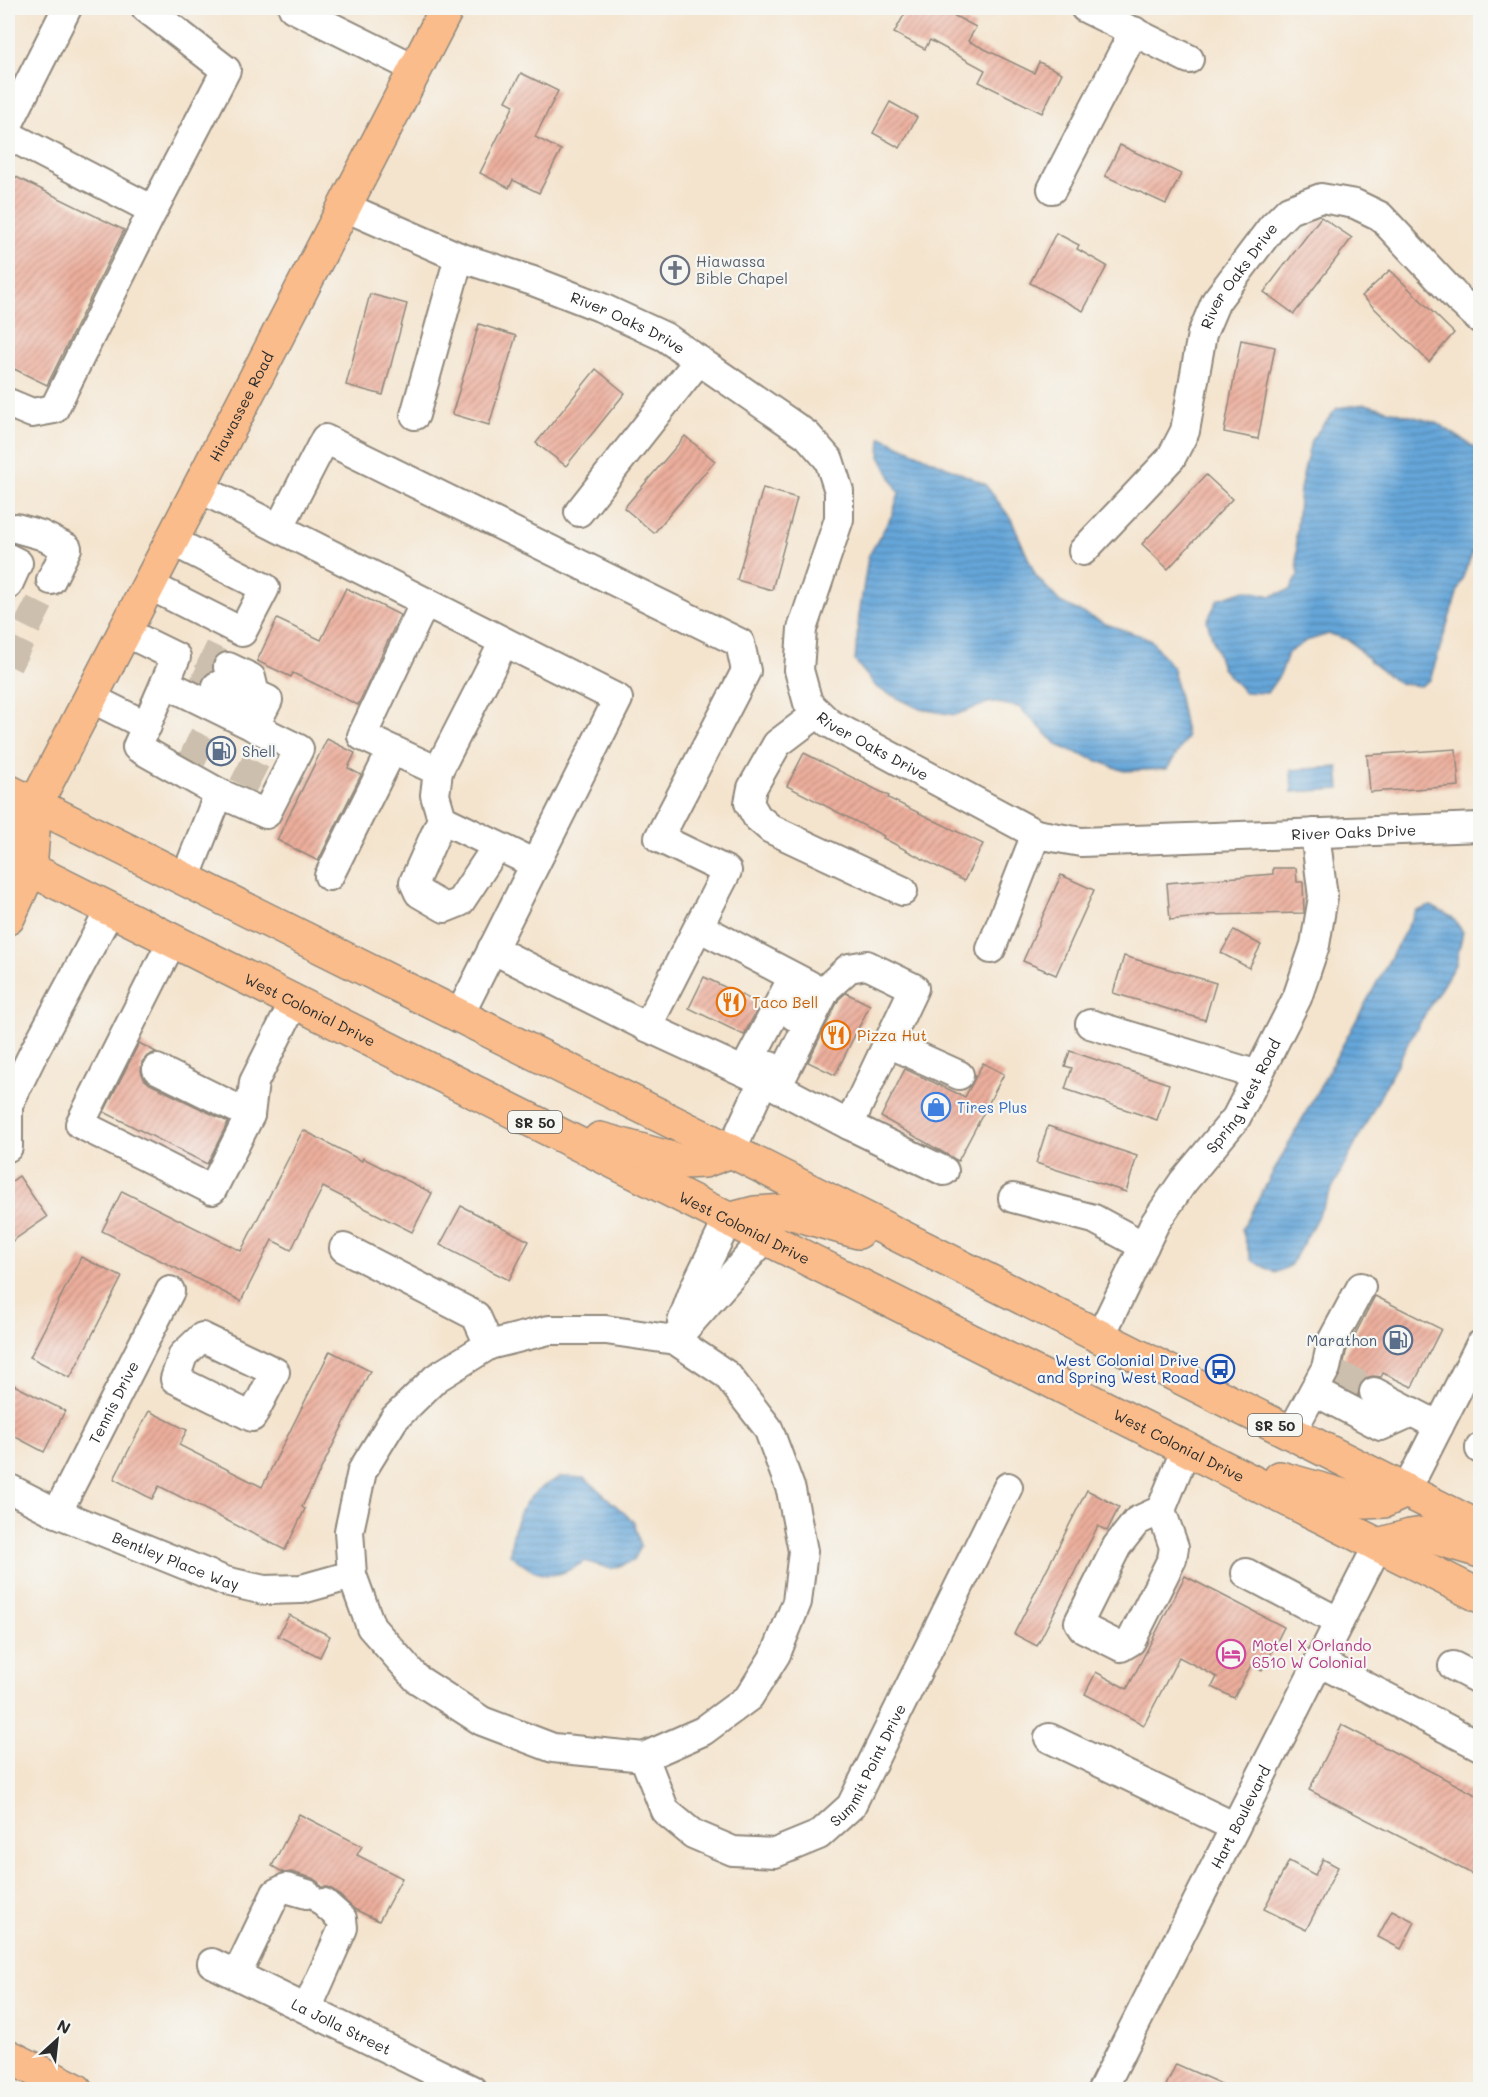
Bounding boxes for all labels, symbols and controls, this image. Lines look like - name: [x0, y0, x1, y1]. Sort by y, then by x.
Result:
- street label: River Oaks Drive: [1195, 219, 1282, 332]
- place label: Hiawassa Bible Chapel: [696, 251, 788, 288]
- church icon: Hiawassa Bible Chapel: [659, 254, 691, 286]
- street label: River Oaks Drive: [568, 287, 689, 358]
- street label: Hiawassee Road: [204, 348, 278, 465]
- street label: River Oaks Drive: [813, 707, 932, 785]
- fuel station icon: Shell: [205, 735, 237, 767]
- place label: Shell: [242, 741, 276, 761]
- street label: River Oaks Drive: [1291, 819, 1416, 844]
- street label: West Colonial Drive: [241, 968, 379, 1051]
- restaurant icon: Taco Bell: [715, 986, 747, 1018]
- place label: Taco Bell: [752, 992, 818, 1012]
- restaurant icon: Pizza Hut: [820, 1019, 852, 1051]
- place label: Pizza Hut: [857, 1025, 927, 1045]
- street label: Spring West Road: [1201, 1035, 1285, 1157]
- shop icon: Tires Plus: [920, 1091, 952, 1123]
- place label: Tires Plus: [957, 1097, 1027, 1117]
- road number: SR 50: [508, 1111, 562, 1133]
- street label: West Colonial Drive: [676, 1186, 813, 1269]
- fuel station icon: Marathon: [1382, 1324, 1414, 1356]
- place label: Marathon: [1307, 1330, 1377, 1350]
- place label: West Colonial Drive and Spring West Road: [1037, 1350, 1199, 1387]
- bus stop icon: West Colonial Drive and Spring West Road: [1204, 1353, 1236, 1385]
- street label: Tennis Drive: [84, 1358, 143, 1447]
- street label: West Colonial Drive: [1110, 1404, 1248, 1486]
- road number: SR 50: [1248, 1414, 1302, 1436]
- street label: Bentley Place Way: [109, 1526, 241, 1594]
- place label: Motel X Orlando 6510 W Colonial: [1252, 1635, 1371, 1672]
- hotel icon: Motel X Orlando 6510 W Colonial: [1215, 1638, 1247, 1670]
- street label: Summit Point Drive: [825, 1700, 910, 1831]
- street label: Hart Boulevard: [1206, 1762, 1275, 1872]
- street label: La Jolla Street: [288, 1993, 395, 2059]
- north arrow: [27, 2010, 87, 2070]
- text: N: [54, 2014, 74, 2038]

